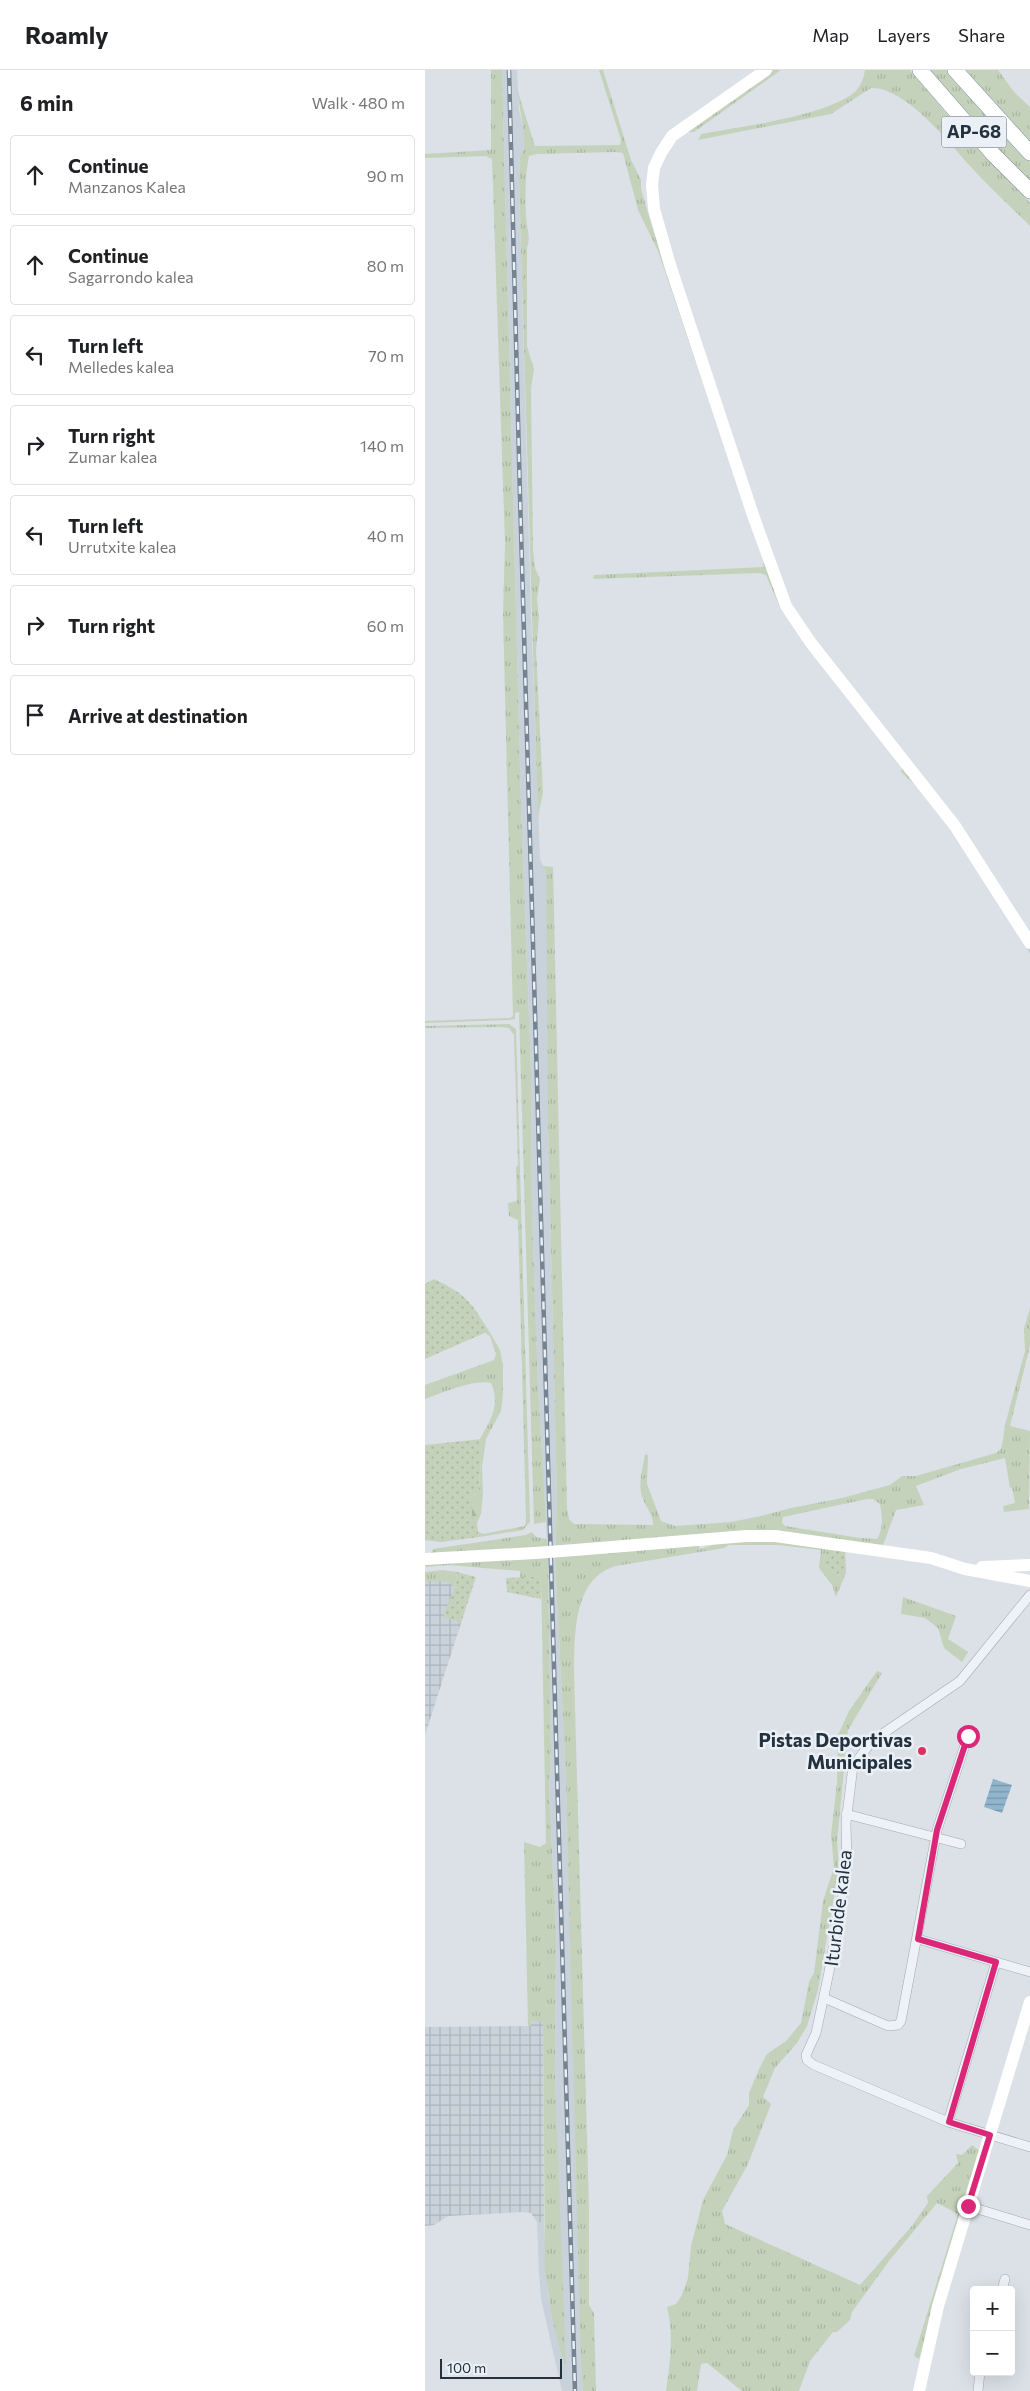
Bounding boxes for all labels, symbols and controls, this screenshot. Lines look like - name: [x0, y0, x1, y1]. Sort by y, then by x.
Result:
- text: Roamly: [25, 20, 108, 49]
- text: Map: [812, 24, 849, 46]
- text: Layers: [877, 24, 930, 46]
- text: Share: [958, 24, 1005, 46]
- text: 6 min: [20, 90, 73, 115]
- text: Walk · 480 m: [312, 93, 405, 112]
- road number: AP-68: [941, 116, 1007, 148]
- text: Continue: [68, 154, 148, 177]
- icon: ahead: [21, 161, 49, 189]
- text: 90 m: [367, 166, 404, 185]
- text: Manzanos Kalea: [68, 177, 186, 196]
- text: Continue: [68, 244, 148, 267]
- icon: ahead: [21, 251, 49, 279]
- text: 80 m: [367, 256, 404, 275]
- text: Sagarrondo kalea: [68, 267, 194, 286]
- text: Turn left: [68, 334, 143, 357]
- icon: left: [21, 341, 49, 369]
- text: 70 m: [368, 346, 404, 365]
- text: Melledes kalea: [68, 357, 174, 376]
- text: Turn right: [68, 424, 155, 447]
- icon: right: [21, 431, 49, 459]
- text: 140 m: [360, 436, 404, 455]
- text: Zumar kalea: [68, 447, 157, 466]
- text: Turn left: [68, 514, 143, 537]
- icon: left: [21, 521, 49, 549]
- text: 40 m: [367, 526, 404, 545]
- text: Urrutxite kalea: [68, 537, 176, 556]
- icon: right: [21, 611, 49, 639]
- text: Turn right: [68, 614, 155, 637]
- text: 60 m: [367, 616, 404, 635]
- icon: arrive: [21, 701, 49, 729]
- text: Arrive at destination: [68, 704, 248, 727]
- route start: [957, 1725, 980, 1748]
- place label: Pistas Deportivas Municipales: [758, 1728, 912, 1773]
- marker: Pistas Deportivas Municipales: [916, 1745, 928, 1757]
- street label: Iturbide kalea: [819, 1848, 856, 1967]
- route end: [957, 2195, 980, 2218]
- map controls: [970, 2286, 1015, 2376]
- button: +: [970, 2286, 1015, 2331]
- button: −: [970, 2331, 1015, 2376]
- scale bar: [440, 2356, 563, 2379]
- text: 100 m: [447, 2359, 486, 2376]

